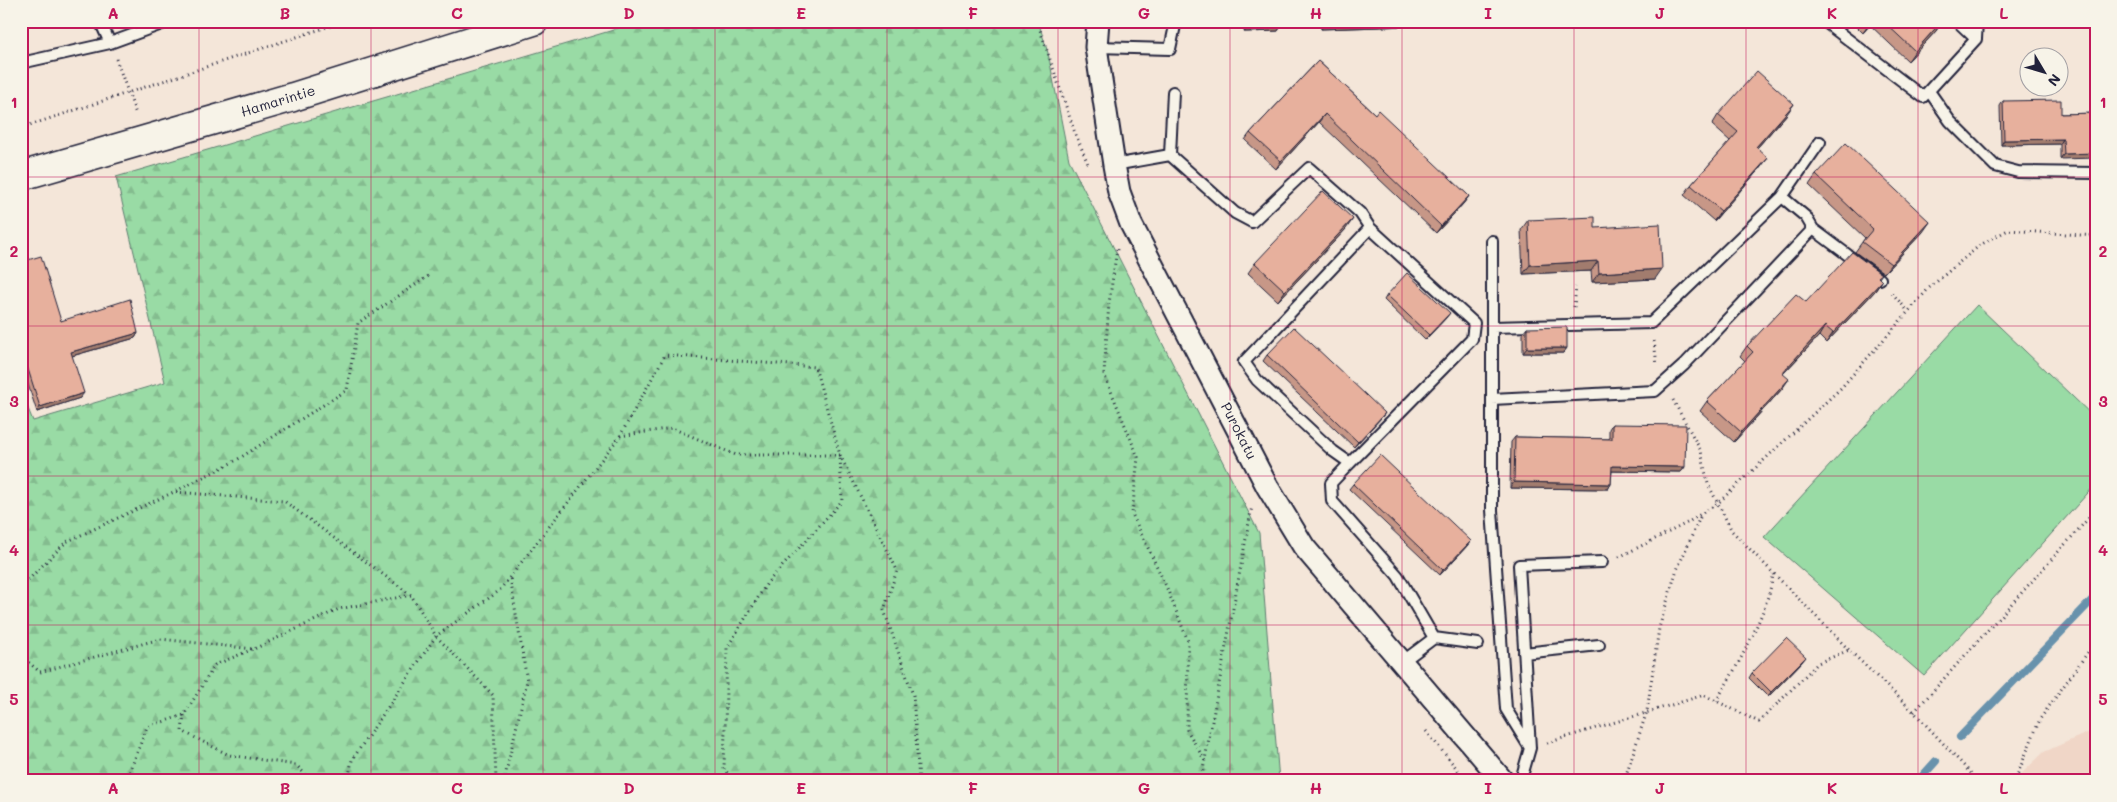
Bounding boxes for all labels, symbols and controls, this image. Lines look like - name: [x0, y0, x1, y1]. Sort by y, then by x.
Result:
- text: A: [107, 2, 119, 23]
- text: B: [280, 2, 290, 23]
- text: C: [451, 2, 463, 23]
- text: D: [623, 2, 635, 23]
- text: E: [796, 2, 806, 23]
- text: F: [968, 2, 978, 23]
- text: G: [1138, 2, 1150, 23]
- text: H: [1310, 2, 1322, 23]
- text: I: [1484, 2, 1492, 23]
- text: J: [1655, 2, 1665, 23]
- text: K: [1827, 2, 1837, 23]
- text: L: [1999, 2, 2009, 23]
- north arrow: [2020, 48, 2070, 98]
- text: N: [2044, 70, 2065, 90]
- street label: Hamarintie: [238, 80, 317, 121]
- text: 1: [10, 91, 18, 112]
- text: 1: [2099, 91, 2107, 112]
- text: 2: [10, 240, 19, 261]
- text: 2: [2099, 240, 2108, 261]
- text: 3: [9, 390, 19, 411]
- text: 3: [2098, 390, 2108, 411]
- street label: Purokatu: [1217, 399, 1262, 462]
- text: 4: [9, 539, 19, 560]
- text: 4: [2098, 539, 2108, 560]
- text: 5: [9, 688, 19, 709]
- text: 5: [2098, 688, 2108, 709]
- text: A: [107, 777, 119, 798]
- text: B: [280, 777, 290, 798]
- text: C: [451, 777, 463, 798]
- text: D: [623, 777, 635, 798]
- text: E: [796, 777, 806, 798]
- text: F: [968, 777, 978, 798]
- text: G: [1138, 777, 1150, 798]
- text: H: [1310, 777, 1322, 798]
- text: I: [1484, 777, 1492, 798]
- text: J: [1655, 777, 1665, 798]
- text: K: [1827, 777, 1837, 798]
- text: L: [1999, 777, 2009, 798]

